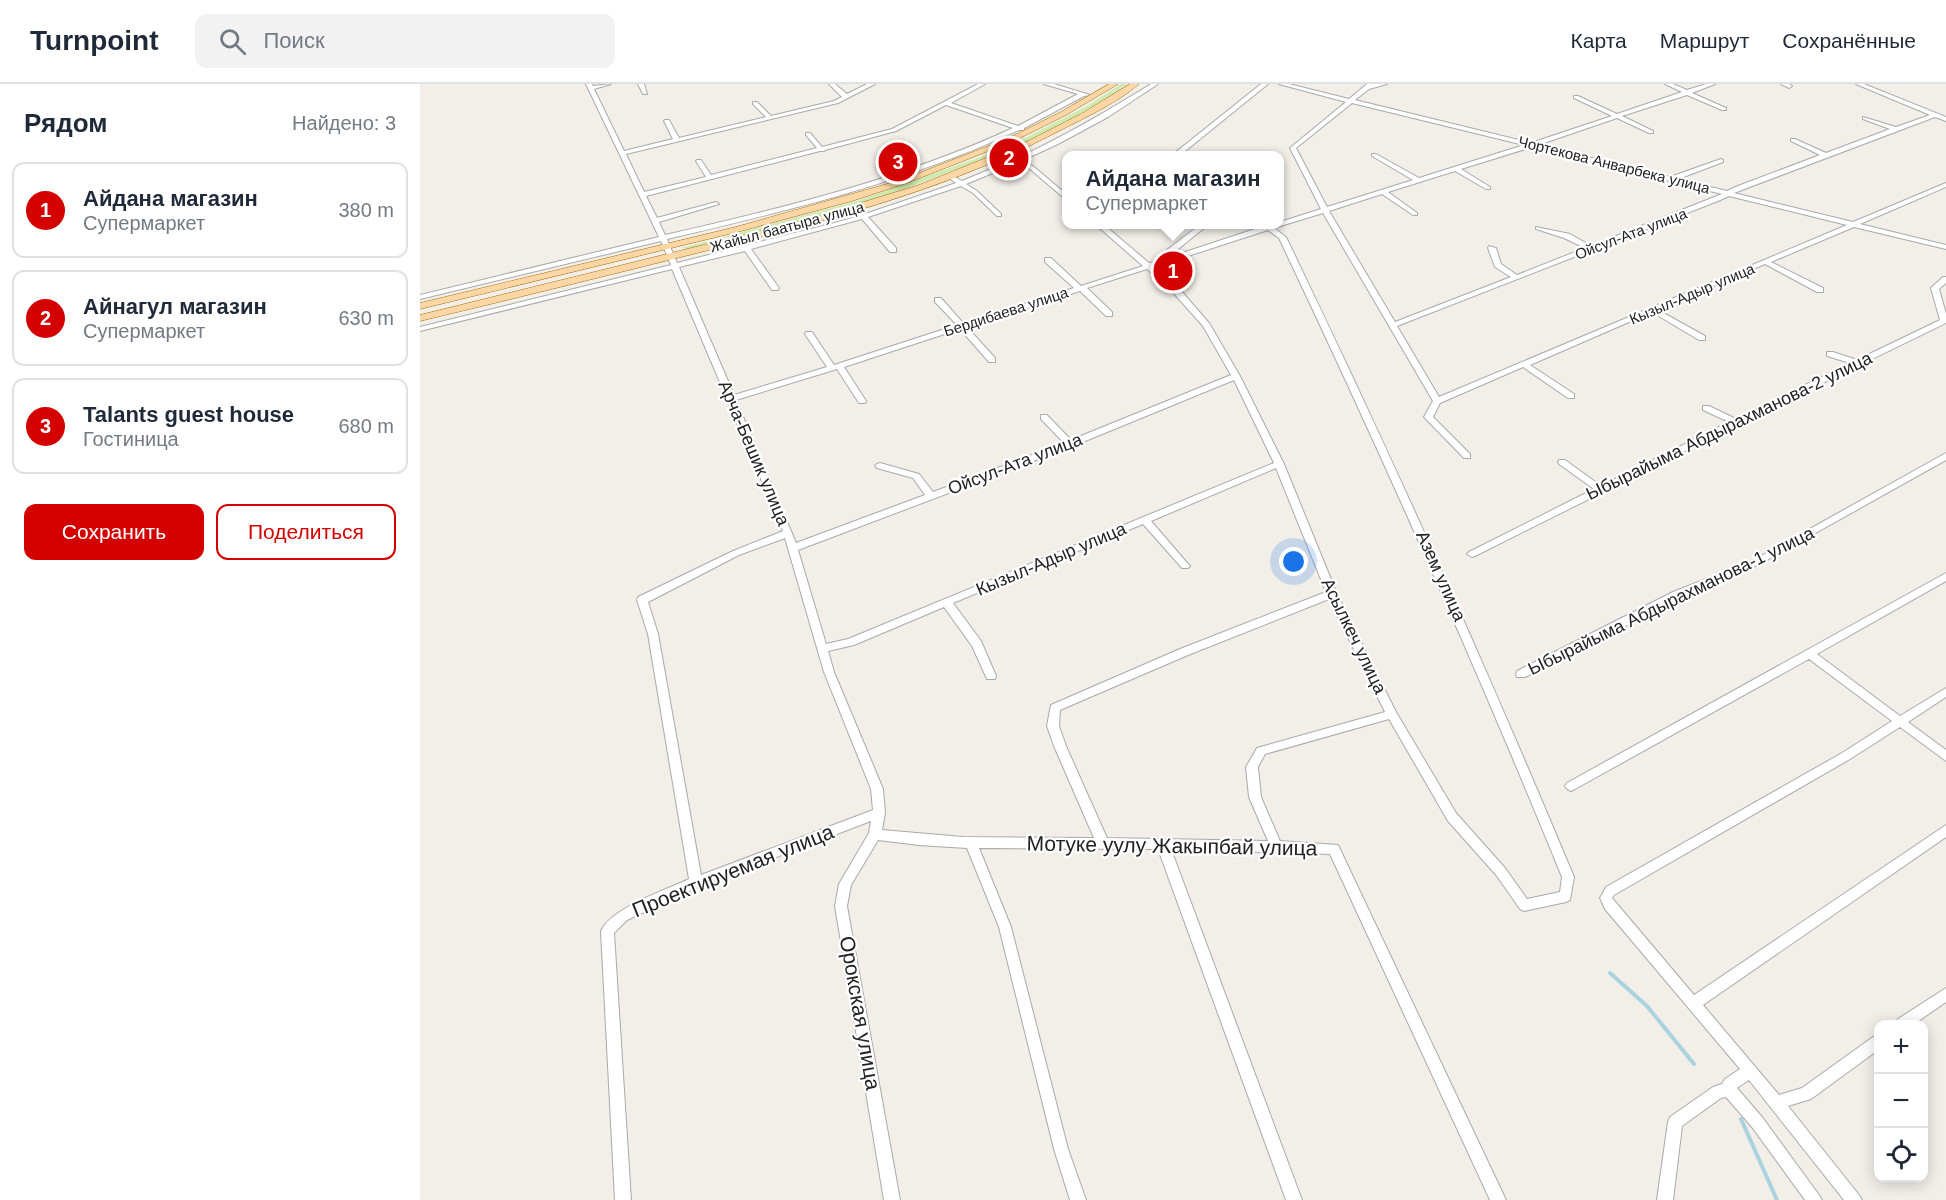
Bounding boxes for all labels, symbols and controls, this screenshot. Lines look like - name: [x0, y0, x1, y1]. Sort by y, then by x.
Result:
- search box: [195, 14, 615, 68]
- text: Turnpoint: [30, 25, 159, 56]
- icon: search: [216, 25, 249, 58]
- text: Поиск: [264, 28, 325, 53]
- text: Карта: [1571, 29, 1627, 52]
- text: Маршрут: [1660, 29, 1749, 52]
- text: Сохранённые: [1782, 29, 1916, 52]
- text: Рядом: [24, 108, 107, 138]
- text: Найдено: 3: [292, 112, 396, 134]
- street label: Чортекова Анварбека улица: [1517, 132, 1712, 197]
- pin: 2: [990, 136, 1028, 181]
- pin: 3: [878, 140, 918, 184]
- popup: [1062, 151, 1284, 229]
- text: Айдана магазин: [1086, 166, 1260, 191]
- text: Айдана магазин: [83, 186, 258, 211]
- text: Супермаркет: [1086, 192, 1208, 214]
- street label: Жайыл баатыра улица: [708, 198, 866, 255]
- text: 1: [40, 199, 51, 221]
- text: 380 m: [338, 199, 394, 221]
- street label: Ойсул-Ата улица: [1572, 204, 1690, 263]
- text: Супермаркет: [83, 212, 205, 234]
- pin: 1: [1154, 248, 1192, 294]
- street label: Кызыл-Адыр улица: [1627, 259, 1757, 328]
- street label: Бердибаева улица: [941, 283, 1071, 340]
- text: Айнагул магазин: [83, 294, 267, 319]
- text: 2: [40, 307, 51, 329]
- text: 630 m: [338, 307, 394, 329]
- text: Супермаркет: [83, 320, 205, 342]
- street label: Ыбырайыма Абдырахманова-2 улица: [1583, 347, 1876, 504]
- street label: Арча-Бешик улица: [714, 377, 794, 529]
- text: Talants guest house: [83, 402, 294, 427]
- text: 3: [40, 415, 51, 437]
- text: 680 m: [338, 415, 394, 437]
- text: Гостиница: [83, 428, 179, 450]
- street label: Ойсул-Ата улица: [945, 429, 1086, 499]
- button: Сохранить: [24, 504, 204, 560]
- button: Поделиться: [216, 504, 396, 560]
- street label: Кызыл-Адыр улица: [973, 518, 1130, 600]
- street label: Ыбырайыма Абдырахманова-1 улица: [1525, 522, 1818, 679]
- street label: Азем улица: [1412, 528, 1470, 625]
- your location: [1279, 547, 1308, 576]
- street label: Асылкеч улица: [1317, 575, 1391, 698]
- street label: Проектируемая улица: [629, 819, 837, 922]
- street label: Мотуке уулу Жакыпбай улица: [1026, 831, 1318, 860]
- street label: Орокская улица: [836, 934, 885, 1092]
- map controls: [1874, 1020, 1928, 1182]
- button: +: [1874, 1020, 1928, 1074]
- button: −: [1874, 1074, 1928, 1128]
- button: locate: [1874, 1128, 1928, 1182]

